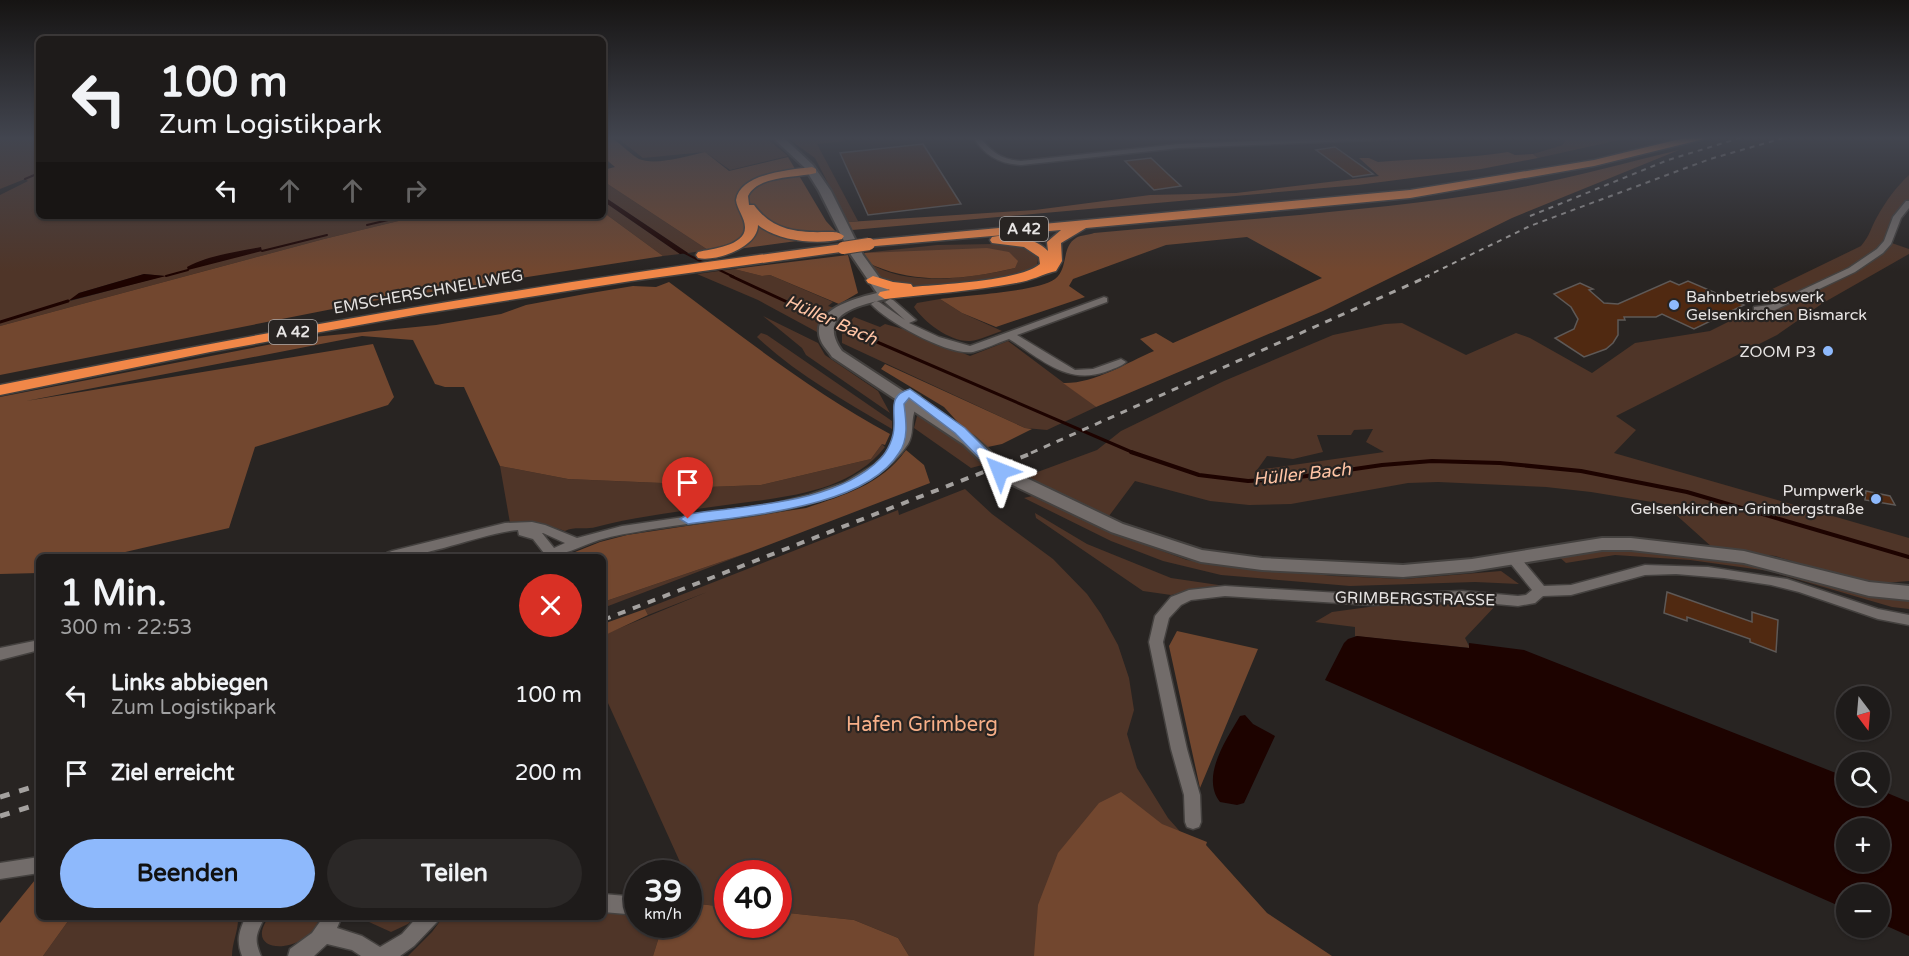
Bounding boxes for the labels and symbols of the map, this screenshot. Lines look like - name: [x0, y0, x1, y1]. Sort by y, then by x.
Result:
- road number: A 42: [1000, 217, 1048, 241]
- street label: EMSCHERSCHNELLWEG: [332, 265, 525, 319]
- place label: Bahnbetriebswerk Gelsenkirchen Bismarck: [1686, 287, 1867, 325]
- water label: Hüller Bach: [782, 290, 881, 350]
- marker: Bahnbetriebswerk Gelsenkirchen Bismarck: [1667, 298, 1681, 312]
- road number: A 42: [269, 320, 317, 344]
- place label: ZOOM P3: [1739, 342, 1816, 362]
- marker: ZOOM P3: [1821, 344, 1835, 358]
- position arrow: [968, 439, 1032, 503]
- pin: [662, 457, 713, 519]
- water label: Hüller Bach: [1252, 458, 1353, 490]
- place label: Pumpwerk Gelsenkirchen-Grimbergstraße: [1630, 481, 1864, 519]
- marker: Pumpwerk Gelsenkirchen-Grimbergstraße: [1869, 492, 1883, 506]
- street label: GRIMBERGSTRASSE: [1335, 588, 1495, 610]
- north arrow: [1836, 686, 1890, 740]
- park label: Hafen Grimberg: [846, 713, 998, 737]
- speed limit sign: 40: [714, 860, 792, 938]

